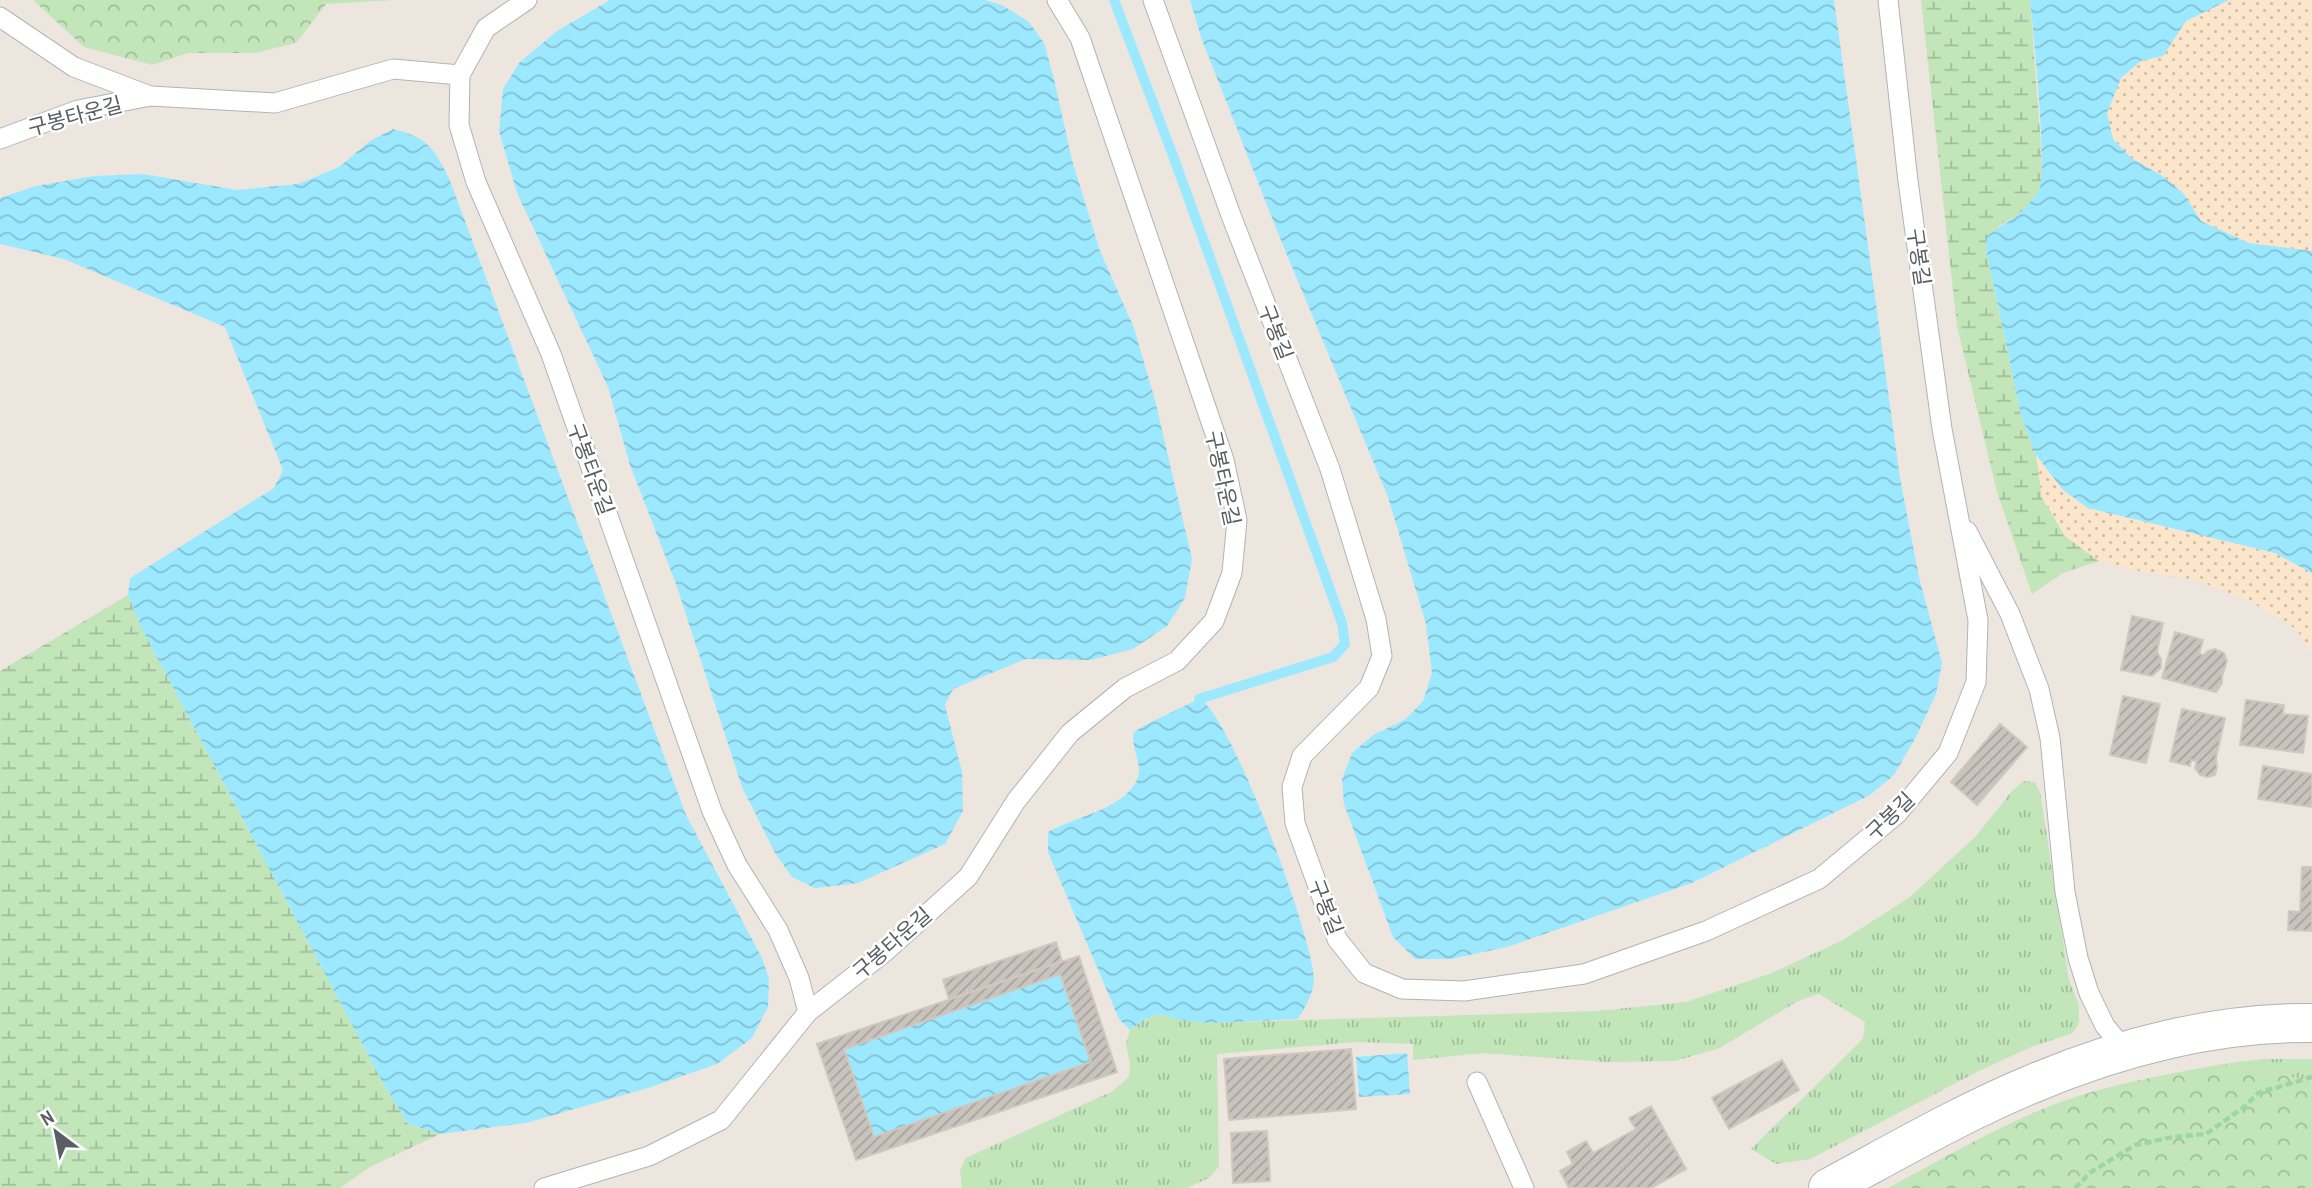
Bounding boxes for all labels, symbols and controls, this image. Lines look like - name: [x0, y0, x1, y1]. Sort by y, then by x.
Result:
- street label: 구봉타운길: [25, 89, 125, 143]
- street label: 구봉길: [1901, 226, 1937, 288]
- street label: 구봉길: [1252, 300, 1300, 364]
- street label: 구봉타운길: [561, 419, 621, 519]
- street label: 구봉타운길: [1199, 428, 1247, 528]
- street label: 구봉길: [1859, 785, 1921, 847]
- street label: 구봉길: [1302, 875, 1350, 939]
- street label: 구봉타운길: [846, 900, 938, 986]
- north arrow: [21, 1097, 91, 1167]
- text: N: [35, 1104, 59, 1132]

